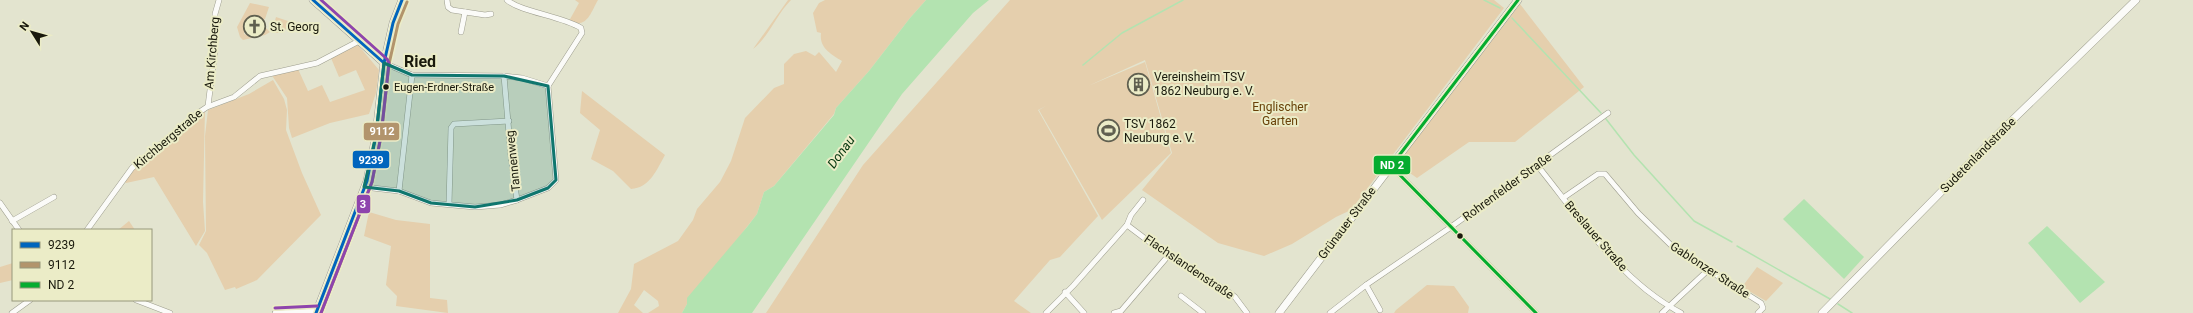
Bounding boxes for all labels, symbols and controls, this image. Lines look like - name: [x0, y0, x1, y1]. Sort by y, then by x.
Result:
- north arrow: [12, 12, 52, 52]
- church icon: St. Georg: [242, 14, 268, 40]
- street label: Am Kirchberg: [202, 16, 222, 90]
- text: N: [17, 19, 32, 33]
- place label: St. Georg: [270, 20, 319, 34]
- district label: Ried: [404, 52, 436, 71]
- place label: Vereinsheim TSV 1862 Neuburg e. V.: [1154, 70, 1255, 98]
- building icon: Vereinsheim TSV 1862 Neuburg e. V.: [1126, 71, 1152, 97]
- place label: Eugen-Erdner-Straße: [394, 81, 494, 94]
- marker: Eugen-Erdner-Straße: [381, 82, 391, 92]
- park label: Englischer Garten: [1252, 100, 1308, 128]
- street label: Kirchbergstraße: [131, 106, 205, 172]
- street label: Sudetenlandstraße: [1937, 114, 2019, 196]
- place label: TSV 1862 Neuburg e. V.: [1124, 117, 1195, 145]
- sports icon: TSV 1862 Neuburg e. V.: [1095, 118, 1121, 144]
- line badge: 9112: [363, 122, 400, 141]
- text: 9112: [369, 125, 395, 138]
- street label: Tannenweg: [503, 130, 523, 192]
- water label: Donau: [824, 133, 858, 171]
- line badge: 9239: [352, 150, 390, 169]
- street label: Rohrenfelder Straße: [1460, 150, 1554, 224]
- text: 9239: [358, 154, 384, 167]
- line badge: ND 2: [1373, 155, 1411, 175]
- text: ND 2: [1380, 159, 1404, 172]
- street label: Grünauer Straße: [1315, 184, 1379, 262]
- line badge: 3: [356, 194, 371, 214]
- text: 3: [360, 198, 366, 211]
- street label: Breslauer Straße: [1562, 198, 1630, 274]
- legend: [12, 229, 152, 301]
- unlabelled marker: [1455, 231, 1465, 241]
- street label: Flachslandenstraße: [1142, 232, 1236, 302]
- text: 9239: [48, 238, 75, 252]
- street label: Gablonzer Straße: [1668, 239, 1752, 301]
- text: 9112: [48, 258, 75, 272]
- text: ND 2: [48, 278, 74, 292]

